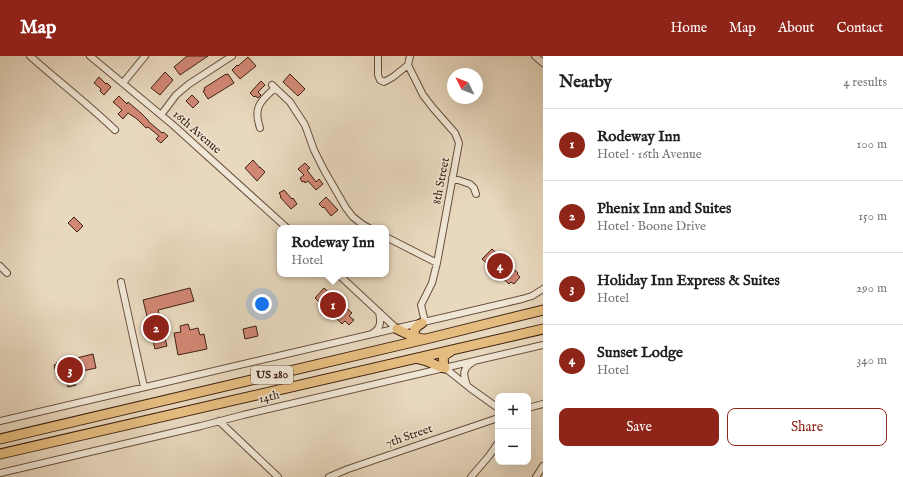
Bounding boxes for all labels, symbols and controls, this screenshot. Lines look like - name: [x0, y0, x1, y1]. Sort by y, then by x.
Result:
- text: Map: [20, 16, 56, 40]
- text: Home: [671, 19, 707, 37]
- text: Map: [729, 19, 756, 37]
- text: About: [778, 19, 814, 37]
- text: Contact: [836, 19, 883, 37]
- north arrow: [447, 68, 483, 104]
- text: Nearby: [559, 72, 612, 93]
- text: 4 results: [843, 74, 887, 91]
- street label: 16th Avenue: [170, 107, 225, 157]
- text: Rodeway Inn: [597, 127, 681, 146]
- text: 1: [570, 136, 574, 153]
- text: 100 m: [857, 136, 887, 153]
- text: Hotel · 16th Avenue: [597, 146, 702, 163]
- street label: 8th Street: [429, 156, 453, 206]
- text: Phenix Inn and Suites: [597, 199, 731, 218]
- text: 2: [569, 208, 575, 225]
- text: 150 m: [858, 208, 887, 225]
- text: Hotel · Boone Drive: [597, 218, 706, 235]
- popup: [277, 225, 389, 277]
- text: Rodeway Inn: [291, 233, 375, 252]
- pin: 4: [487, 251, 513, 281]
- text: Hotel: [291, 252, 323, 269]
- text: Holiday Inn Express & Suites: [597, 271, 780, 290]
- text: 3: [570, 280, 574, 297]
- text: 290 m: [856, 280, 887, 297]
- pin: 1: [320, 290, 346, 320]
- text: Hotel: [597, 290, 629, 307]
- your location: [252, 294, 272, 314]
- pin: 2: [143, 313, 169, 343]
- text: Sunset Lodge: [597, 343, 683, 362]
- text: 4: [569, 352, 575, 369]
- text: 340 m: [857, 352, 887, 369]
- pin: 3: [57, 355, 83, 385]
- text: Hotel: [597, 362, 629, 379]
- road number: US 280: [251, 366, 293, 384]
- street label: 14th: [257, 387, 281, 407]
- map controls: [495, 393, 531, 465]
- button: +: [495, 393, 531, 429]
- button: Save: [559, 408, 719, 446]
- button: Share: [727, 408, 887, 446]
- street label: 7th Street: [384, 421, 434, 451]
- button: −: [495, 429, 531, 465]

